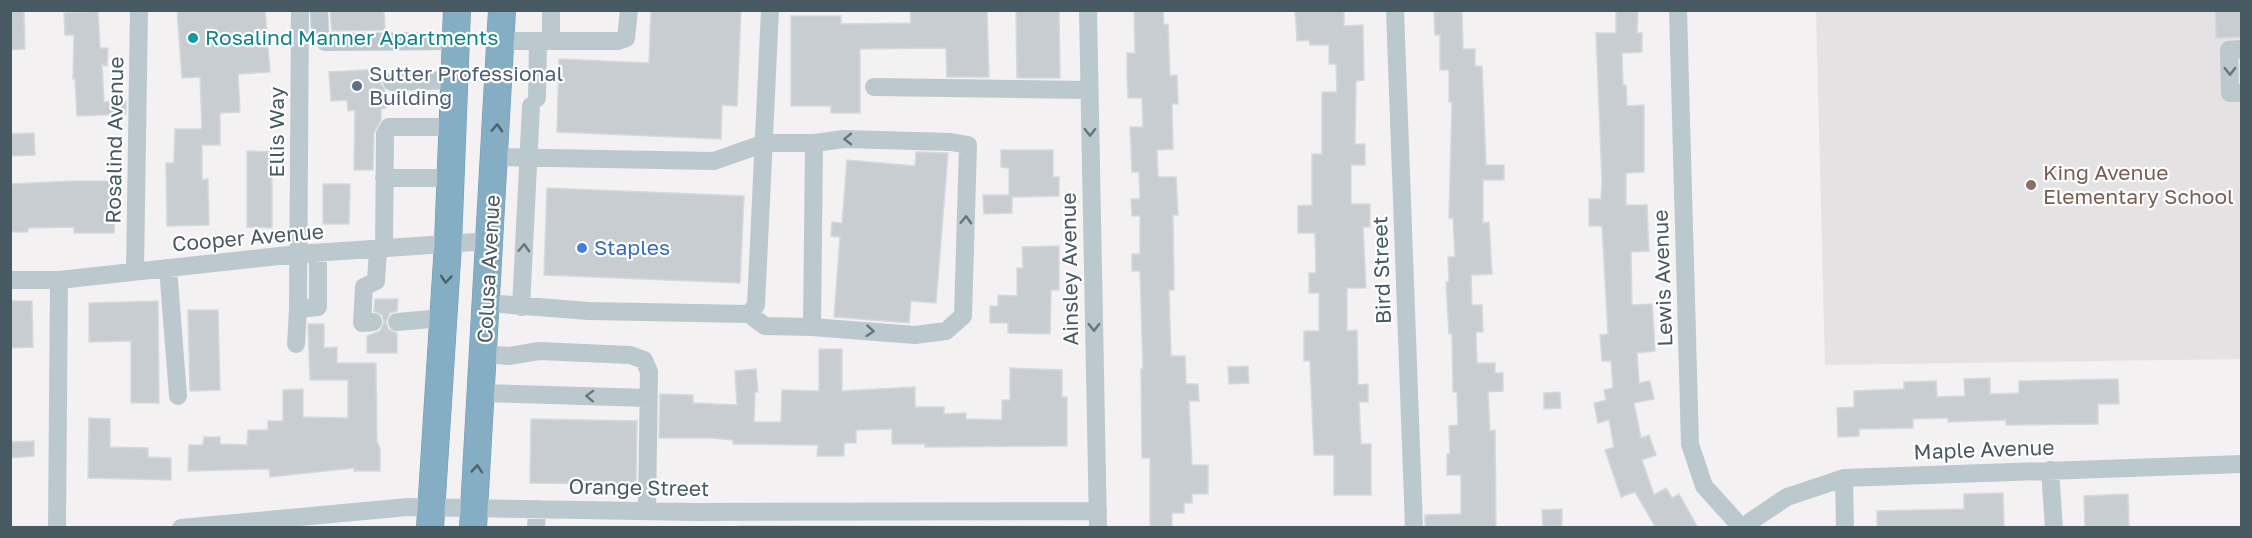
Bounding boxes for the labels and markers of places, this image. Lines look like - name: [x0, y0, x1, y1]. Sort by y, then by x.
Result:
- place label: Rosalind Manner Apartments: [205, 24, 498, 50]
- marker: Rosalind Manner Apartments: [186, 31, 200, 45]
- place label: Sutter Professional Building: [369, 60, 563, 110]
- marker: Sutter Professional Building: [350, 79, 364, 93]
- place label: King Avenue Elementary School: [2043, 159, 2234, 209]
- marker: King Avenue Elementary School: [2024, 178, 2038, 192]
- place label: Staples: [594, 234, 670, 260]
- marker: Staples: [575, 241, 589, 255]

